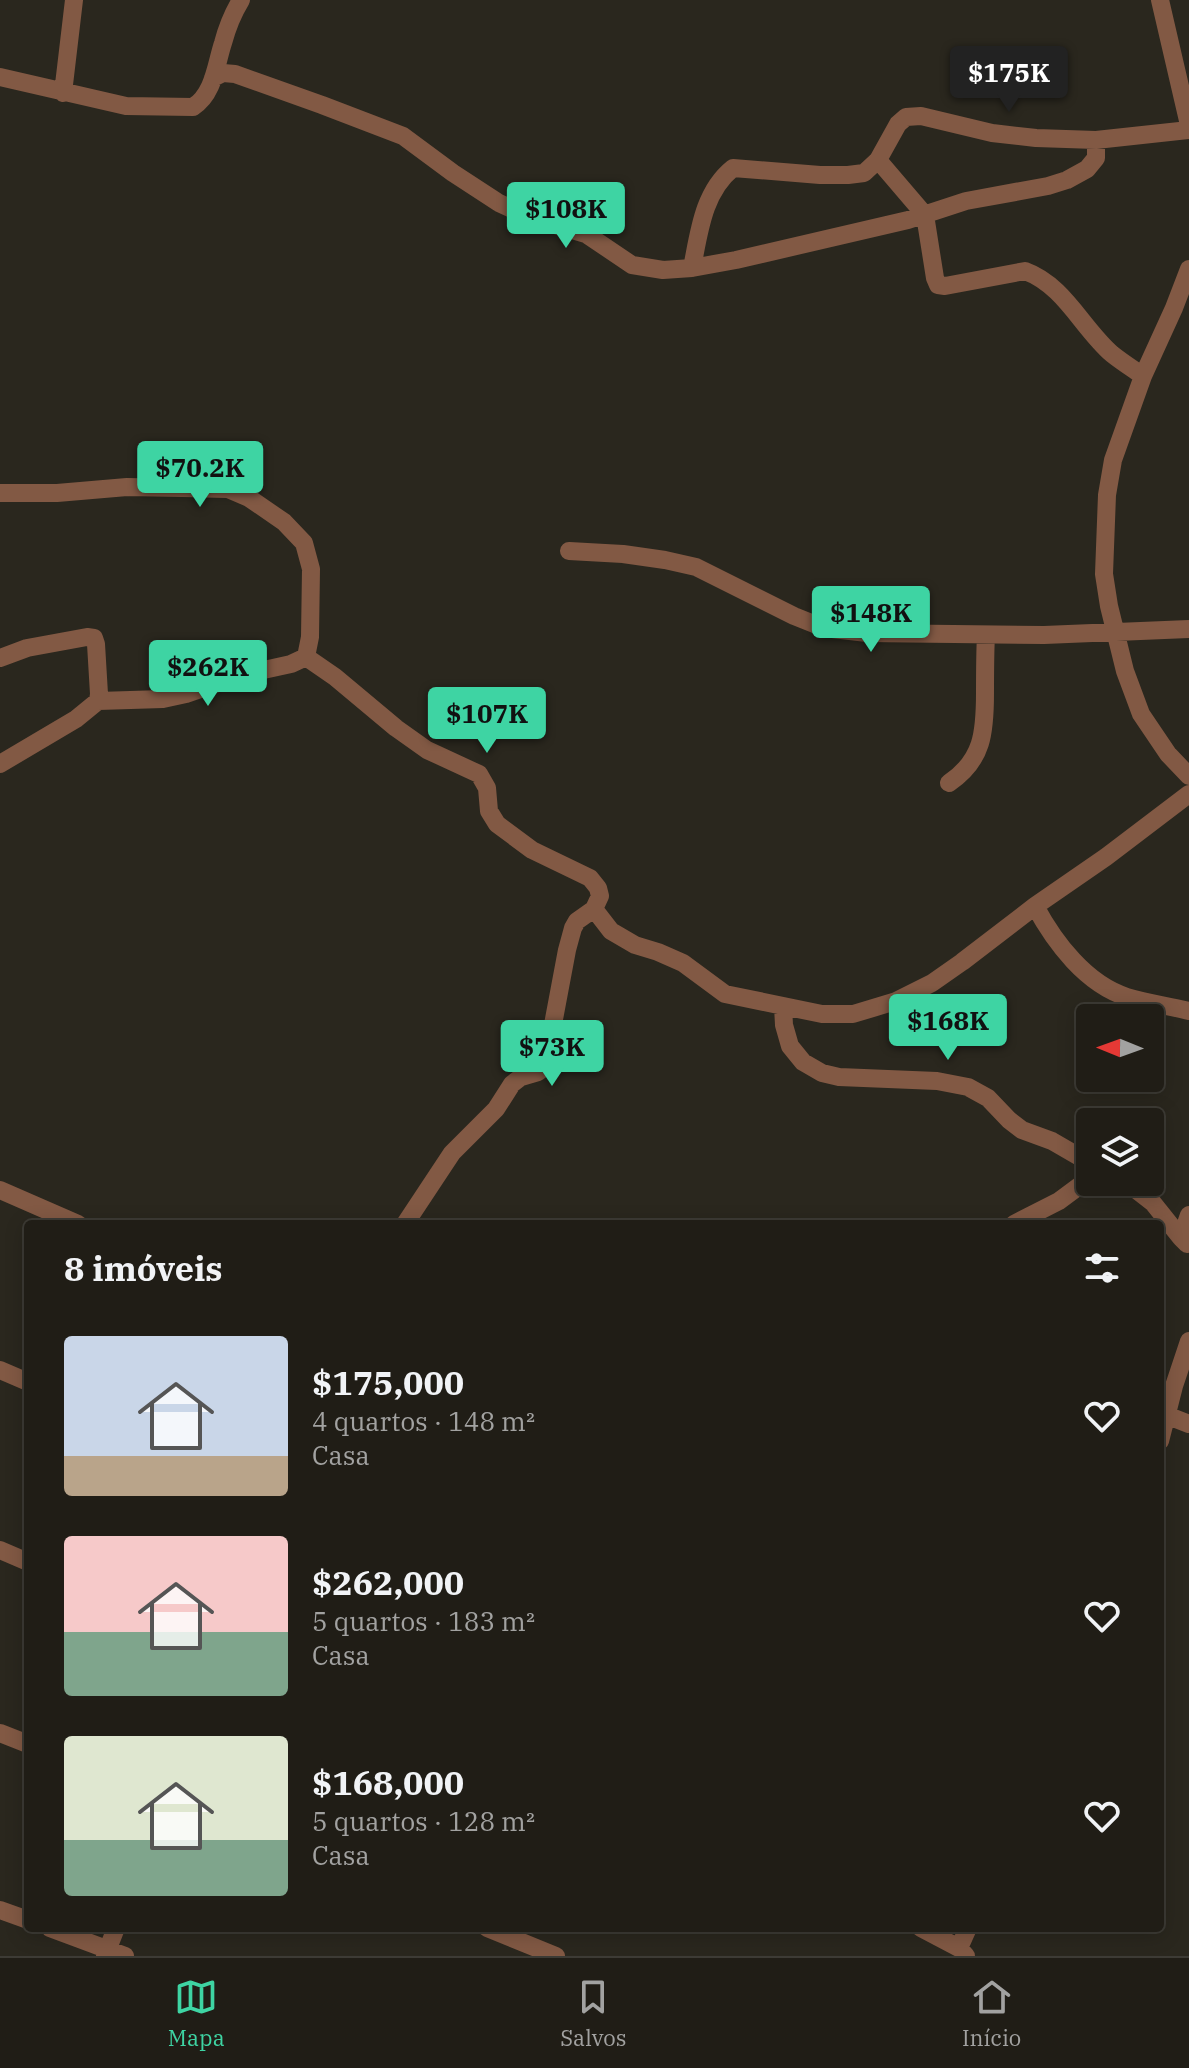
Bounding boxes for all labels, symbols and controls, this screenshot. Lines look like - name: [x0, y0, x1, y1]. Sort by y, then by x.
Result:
- pin: $175K: [953, 46, 1065, 114]
- text: $175K: [968, 55, 1050, 89]
- pin: $108K: [510, 182, 622, 250]
- text: $108K: [525, 191, 607, 225]
- pin: $70.2K: [135, 441, 265, 509]
- text: $70.2K: [155, 450, 245, 484]
- pin: $148K: [815, 586, 927, 654]
- text: $148K: [830, 595, 912, 629]
- pin: $262K: [152, 640, 264, 708]
- text: $262K: [167, 649, 249, 683]
- pin: $107K: [431, 687, 543, 755]
- text: $107K: [446, 696, 528, 730]
- pin: $168K: [892, 994, 1004, 1062]
- text: $168K: [907, 1003, 989, 1037]
- north arrow: [1076, 1004, 1164, 1092]
- map controls: [1076, 1004, 1164, 1196]
- pin: $73K: [505, 1020, 599, 1088]
- text: $73K: [519, 1029, 585, 1063]
- button: layers: [1076, 1108, 1164, 1196]
- text: 8 imóveis: [64, 1246, 223, 1290]
- icon: filters: [1080, 1246, 1124, 1290]
- text: $175,000: [312, 1360, 464, 1404]
- icon: home: [128, 1368, 224, 1464]
- icon: heart: [1080, 1394, 1124, 1438]
- text: 4 quartos · 148 m²: [312, 1404, 535, 1438]
- text: Casa: [312, 1438, 370, 1472]
- text: $262,000: [312, 1560, 464, 1604]
- icon: home: [128, 1568, 224, 1664]
- icon: heart: [1080, 1594, 1124, 1638]
- text: 5 quartos · 183 m²: [312, 1604, 535, 1638]
- text: Casa: [312, 1638, 370, 1672]
- text: $168,000: [312, 1760, 464, 1804]
- icon: home: [128, 1768, 224, 1864]
- icon: heart: [1080, 1794, 1124, 1838]
- text: 5 quartos · 128 m²: [312, 1804, 535, 1838]
- text: Casa: [312, 1838, 370, 1872]
- tab: Mapa: [168, 1975, 225, 2052]
- tab: Salvos: [560, 1975, 626, 2052]
- tab: Início: [962, 1975, 1021, 2052]

